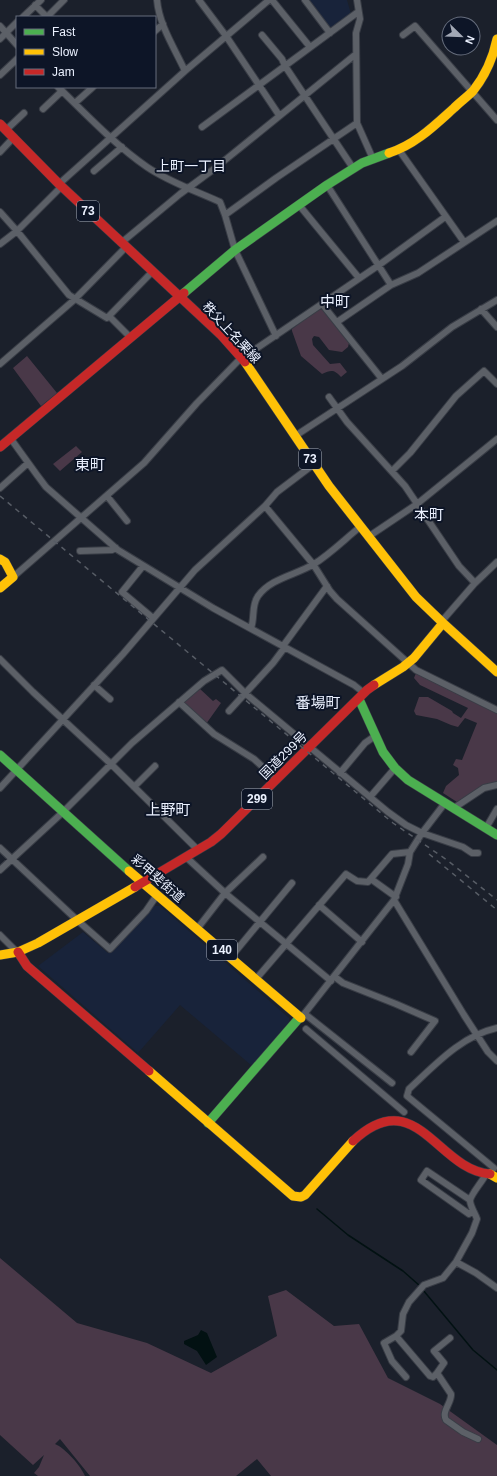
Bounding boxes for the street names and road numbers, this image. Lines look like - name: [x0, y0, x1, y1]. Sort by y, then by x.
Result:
- road number: 73: [77, 201, 99, 221]
- street label: 秩父上名栗線: [200, 299, 264, 366]
- road number: 73: [299, 449, 321, 469]
- street label: 国道299号: [257, 729, 310, 782]
- road number: 299: [242, 789, 272, 809]
- street label: 彩甲斐街道: [128, 851, 187, 905]
- road number: 140: [207, 940, 237, 960]

